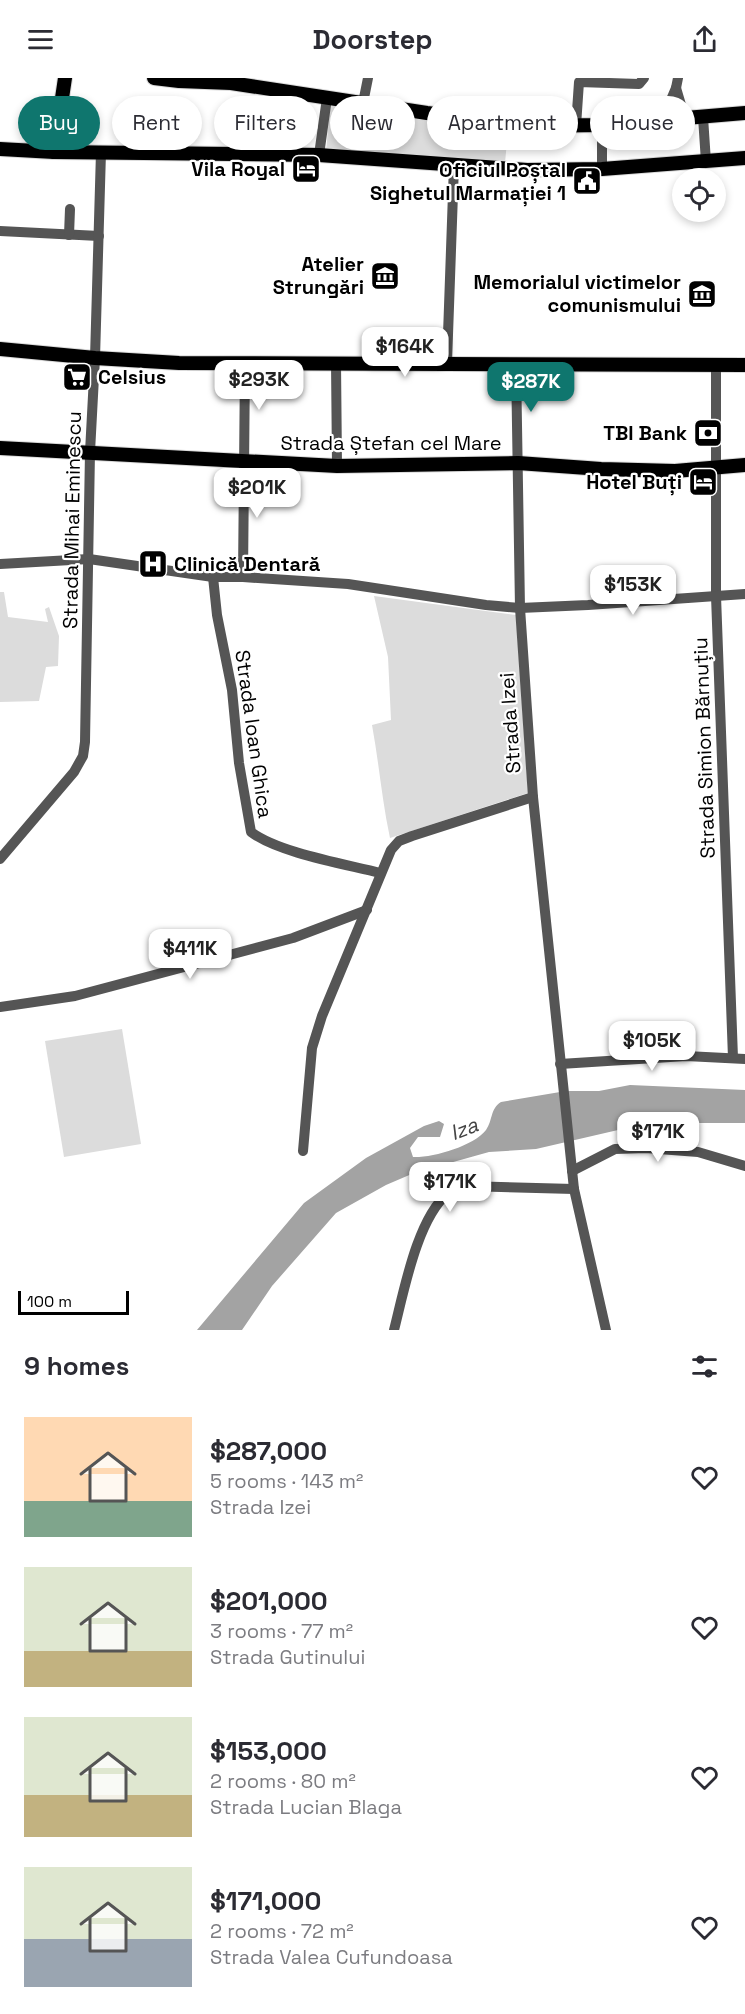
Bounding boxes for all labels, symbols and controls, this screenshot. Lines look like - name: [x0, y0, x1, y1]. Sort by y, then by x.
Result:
- text: Doorstep: [313, 22, 432, 57]
- icon: menu: [24, 23, 57, 56]
- icon: share: [688, 23, 721, 56]
- chip: Buy: [18, 96, 100, 150]
- chip: Rent: [112, 96, 202, 150]
- chip: Filters: [214, 96, 318, 150]
- chip: New: [330, 96, 415, 150]
- chip: Apartment: [427, 96, 578, 150]
- chip: House: [590, 96, 695, 150]
- hotel icon: Vila Royal: [290, 153, 322, 185]
- place label: Vila Royal: [191, 156, 285, 182]
- place label: Oficiul Poștal Sighetul Marmației 1: [370, 157, 566, 207]
- public building icon: Oficiul Poștal Sighetul Marmației 1: [571, 165, 603, 197]
- map controls: [672, 168, 726, 222]
- button: locate: [672, 168, 726, 222]
- place label: Atelier Strungări: [273, 251, 364, 300]
- museum icon: Atelier Strungări: [369, 260, 401, 292]
- place label: Memorialul victimelor comunismului: [473, 269, 681, 318]
- museum icon: Memorialul victimelor comunismului: [686, 278, 718, 310]
- pin: $164K: [363, 327, 447, 378]
- text: $164K: [376, 333, 434, 359]
- pin: $293K: [217, 360, 301, 411]
- supermarket icon: Celsius: [61, 361, 93, 393]
- pin: $287K: [489, 362, 573, 413]
- place label: Celsius: [98, 364, 166, 390]
- text: $293K: [229, 366, 289, 392]
- text: $287K: [501, 368, 561, 394]
- street label: Strada Mihai Eminescu: [57, 411, 87, 629]
- bank icon: TBI Bank: [692, 417, 724, 449]
- place label: TBI Bank: [603, 420, 687, 446]
- street label: Strada Ștefan cel Mare: [280, 430, 502, 456]
- hotel icon: Hotel Buți: [687, 466, 719, 498]
- pin: $201K: [215, 468, 299, 519]
- place label: Hotel Buți: [586, 469, 682, 496]
- text: $201K: [228, 474, 286, 500]
- hospital icon: Clinică Dentară: [137, 548, 169, 580]
- place label: Clinică Dentară: [174, 551, 321, 577]
- pin: $153K: [591, 565, 675, 616]
- text: $153K: [604, 571, 662, 597]
- street label: Strada Simion Bărnuțiu: [687, 637, 721, 859]
- street label: Strada Ioan Ghica: [229, 648, 279, 820]
- street label: Strada Izei: [494, 672, 526, 774]
- pin: $411K: [148, 929, 232, 980]
- text: $411K: [163, 935, 217, 961]
- pin: $105K: [610, 1021, 694, 1072]
- text: $105K: [623, 1027, 681, 1053]
- water label: Iza: [446, 1111, 483, 1146]
- pin: $171K: [616, 1112, 700, 1163]
- text: $171K: [631, 1118, 685, 1144]
- pin: $171K: [408, 1162, 492, 1213]
- text: $171K: [423, 1168, 477, 1194]
- scale bar: [18, 1288, 129, 1316]
- text: 100 m: [27, 1291, 72, 1312]
- text: 9 homes: [24, 1349, 129, 1383]
- icon: filters: [688, 1350, 721, 1383]
- text: $287,000: [210, 1434, 327, 1468]
- icon: home: [72, 1441, 144, 1513]
- icon: heart: [688, 1461, 721, 1494]
- text: 5 rooms · 143 m²: [210, 1468, 363, 1494]
- text: Strada Izei: [210, 1494, 311, 1520]
- text: $201,000: [210, 1584, 328, 1618]
- icon: home: [72, 1591, 144, 1663]
- icon: heart: [688, 1611, 721, 1644]
- text: 3 rooms · 77 m²: [210, 1618, 353, 1644]
- text: Strada Gutinului: [210, 1644, 365, 1670]
- text: $153,000: [210, 1734, 327, 1768]
- icon: home: [72, 1741, 144, 1813]
- icon: heart: [688, 1761, 721, 1794]
- text: 2 rooms · 80 m²: [210, 1768, 356, 1794]
- text: Strada Lucian Blaga: [210, 1794, 402, 1820]
- text: $171,000: [210, 1884, 321, 1918]
- icon: home: [72, 1891, 144, 1963]
- icon: heart: [688, 1911, 721, 1944]
- text: 2 rooms · 72 m²: [210, 1918, 354, 1944]
- text: Strada Valea Cufundoasa: [210, 1944, 453, 1970]

